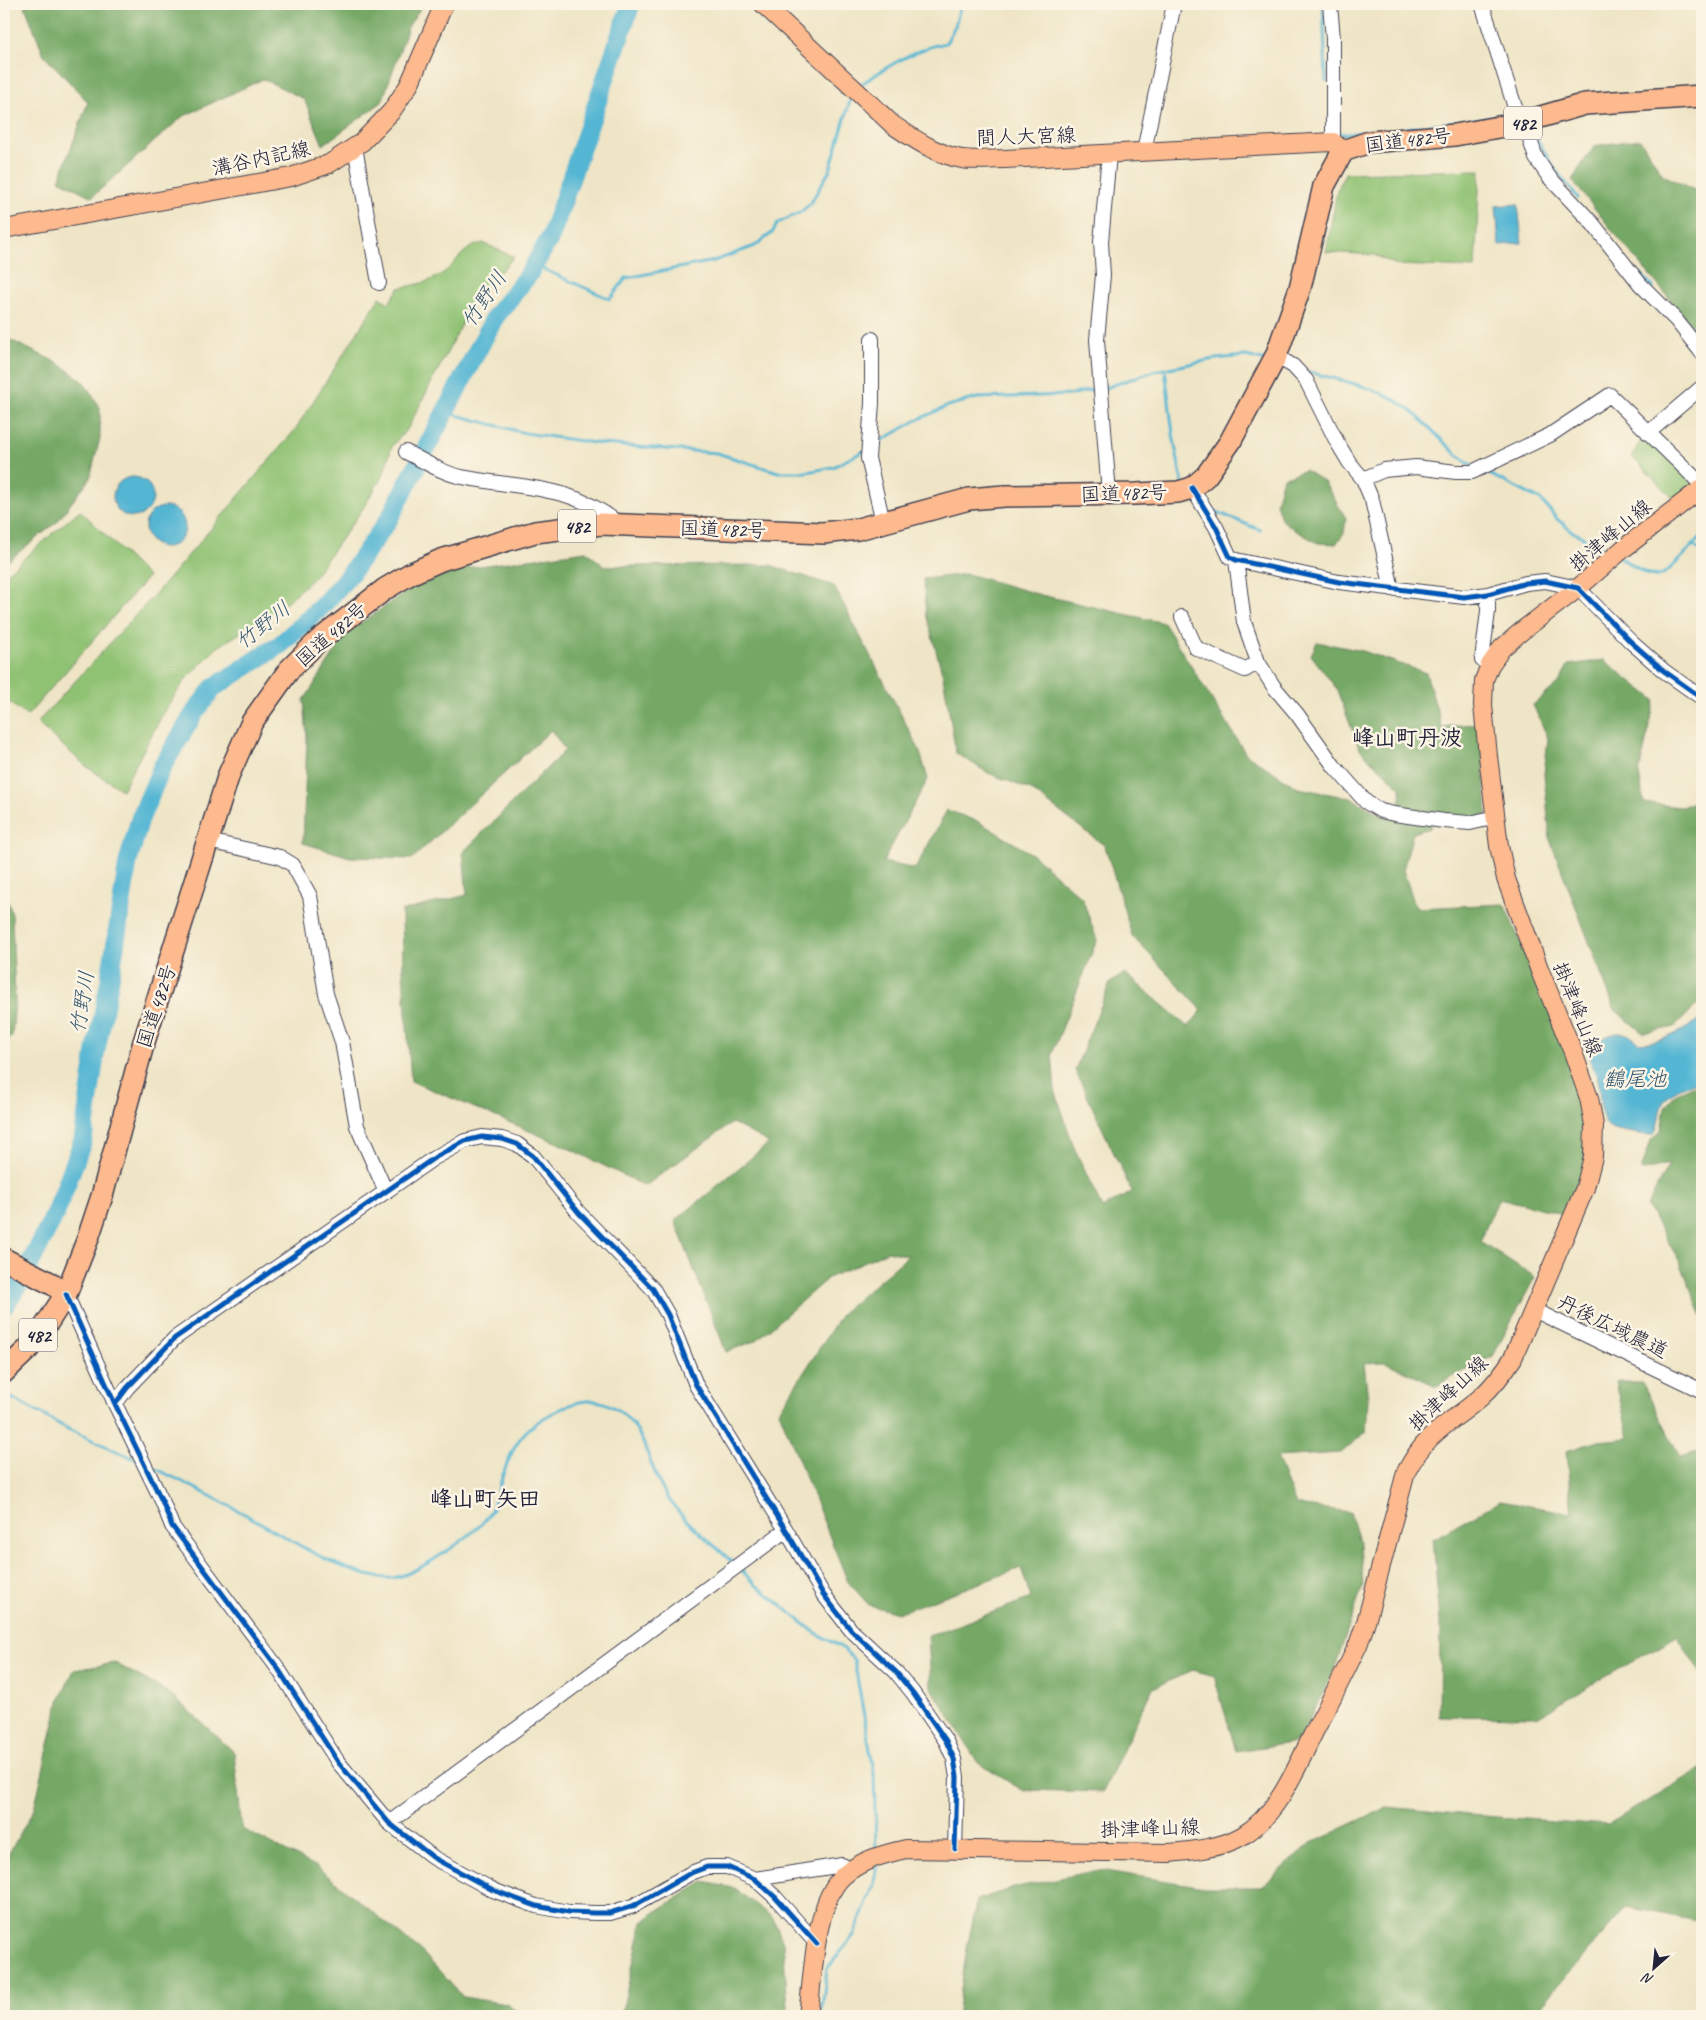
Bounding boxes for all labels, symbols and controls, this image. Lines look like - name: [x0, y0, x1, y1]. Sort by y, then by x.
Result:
- road number: 482: [1504, 106, 1542, 140]
- street label: 間人大宮線: [976, 122, 1076, 151]
- street label: 国道482号: [1363, 123, 1453, 158]
- street label: 溝谷内記線: [210, 136, 313, 181]
- water label: 竹野川: [456, 266, 512, 332]
- street label: 国道482号: [1080, 479, 1168, 508]
- street label: 掛津峰山線: [1564, 494, 1657, 577]
- road number: 482: [558, 510, 596, 542]
- street label: 国道482号: [679, 515, 767, 544]
- water label: 竹野川: [230, 595, 296, 655]
- street label: 国道482号: [290, 596, 372, 672]
- district label: 峰山町丹波: [1352, 724, 1462, 752]
- street label: 掛津峰山線: [1547, 958, 1608, 1060]
- street label: 国道482号: [131, 961, 182, 1051]
- water label: 竹野川: [64, 969, 100, 1035]
- water label: 鶴尾池: [1604, 1066, 1667, 1092]
- street label: 丹後広域農道: [1553, 1289, 1672, 1364]
- road number: 482: [19, 1318, 57, 1352]
- street label: 掛津峰山線: [1403, 1350, 1493, 1437]
- district label: 峰山町矢田: [430, 1485, 540, 1513]
- street label: 掛津峰山線: [1100, 1814, 1200, 1843]
- north arrow: [1628, 1942, 1678, 1992]
- text: N: [1639, 1969, 1656, 1989]

